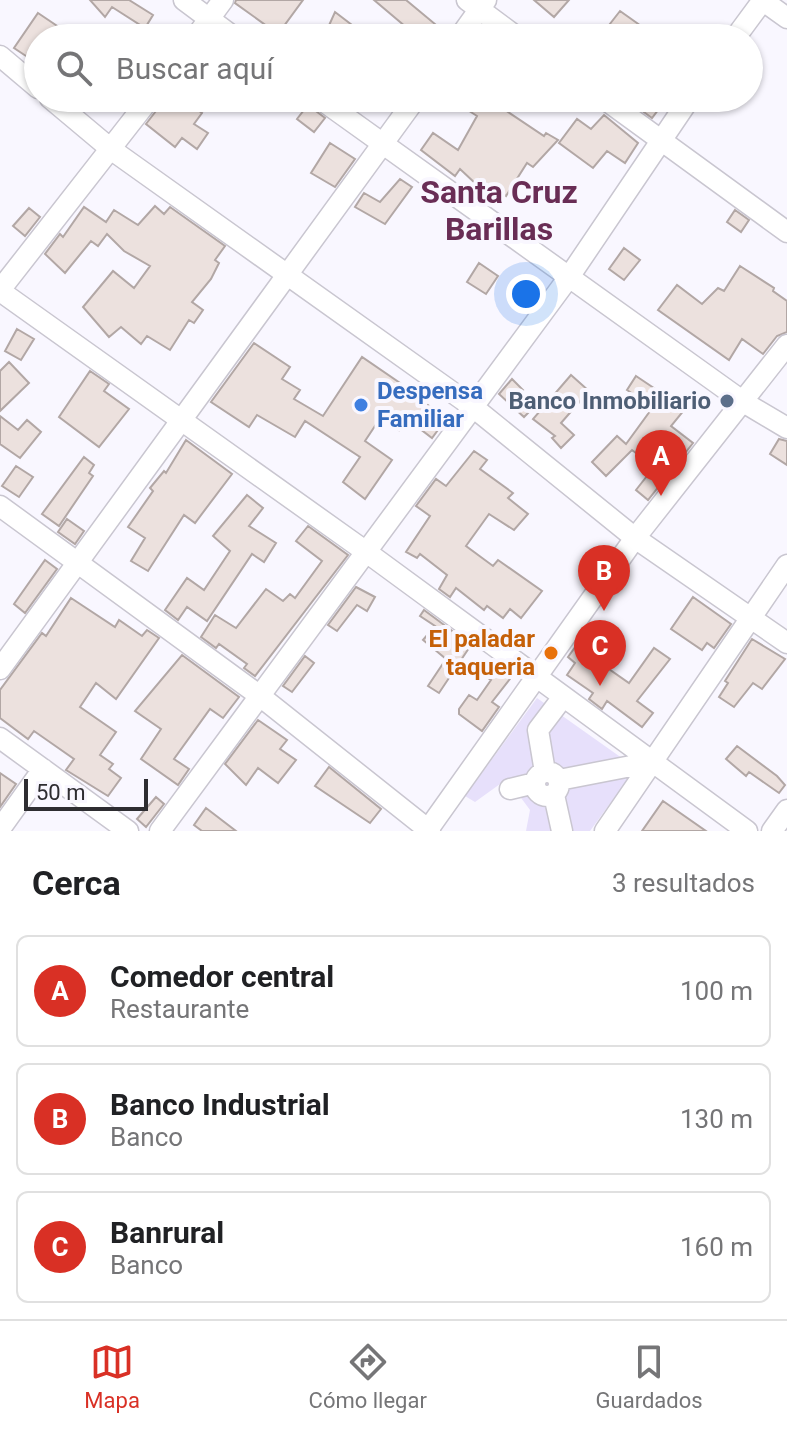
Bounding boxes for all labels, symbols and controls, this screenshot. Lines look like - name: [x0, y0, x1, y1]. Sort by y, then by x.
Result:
- search box: [24, 24, 763, 112]
- icon: search: [52, 46, 96, 90]
- text: Buscar aquí: [116, 51, 274, 86]
- district label: Santa Cruz Barillas: [420, 173, 578, 248]
- your location: [506, 274, 546, 314]
- place label: Despensa Familiar: [377, 377, 483, 433]
- place label: Banco Inmobiliario: [508, 387, 711, 415]
- marker: Banco Inmobiliario: [718, 392, 736, 410]
- marker: Despensa Familiar: [352, 396, 370, 414]
- pin: A: [635, 430, 687, 496]
- pin: B: [578, 545, 630, 611]
- pin: C: [574, 620, 626, 686]
- place label: El paladar taqueria: [429, 625, 535, 681]
- marker: El paladar taqueria: [542, 644, 560, 662]
- scale bar: [24, 775, 148, 811]
- text: 50 m: [36, 780, 85, 805]
- text: Cerca: [32, 863, 121, 903]
- text: 3 resultados: [612, 868, 755, 898]
- text: Comedor central: [110, 959, 334, 994]
- text: A: [51, 976, 69, 1006]
- text: 100 m: [680, 976, 753, 1006]
- text: Restaurante: [110, 994, 249, 1024]
- text: Banco Industrial: [110, 1087, 330, 1122]
- text: B: [52, 1104, 68, 1134]
- text: 130 m: [680, 1104, 753, 1134]
- text: Banco: [110, 1122, 183, 1152]
- text: Banrural: [110, 1215, 224, 1250]
- text: C: [51, 1232, 69, 1262]
- text: 160 m: [680, 1232, 753, 1262]
- text: Banco: [110, 1250, 183, 1280]
- tab: Mapa: [84, 1340, 140, 1413]
- tab: Cómo llegar: [309, 1340, 427, 1413]
- tab: Guardados: [596, 1340, 703, 1413]

